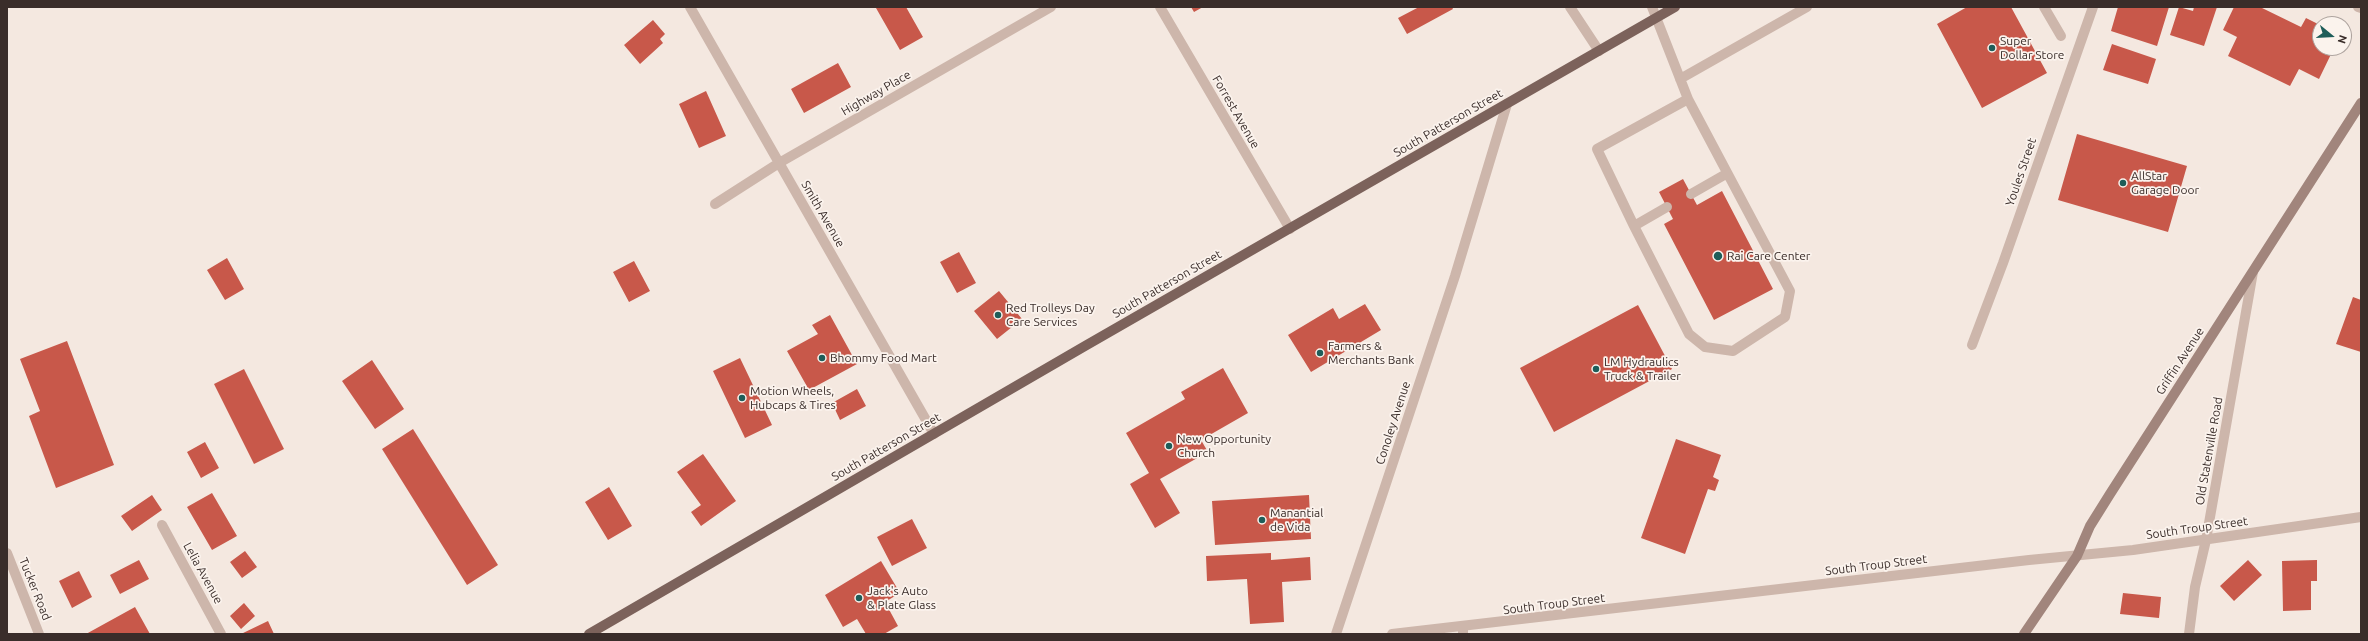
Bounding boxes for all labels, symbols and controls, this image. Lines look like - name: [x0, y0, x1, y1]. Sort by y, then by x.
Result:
- north arrow: [2312, 16, 2352, 56]
- place label: Super Dollar Store: [2000, 34, 2064, 62]
- text: N: [2335, 34, 2349, 45]
- marker: Super Dollar Store: [1987, 43, 1997, 53]
- street label: Highway Place: [839, 67, 913, 119]
- street label: Forrest Avenue: [1209, 73, 1263, 151]
- street label: South Patterson Street: [1391, 86, 1505, 160]
- street label: Youles Street: [2003, 136, 2039, 208]
- place label: AllStar Garage Door: [2131, 169, 2199, 197]
- street label: Smith Avenue: [798, 178, 848, 250]
- marker: AllStar Garage Door: [2118, 178, 2128, 188]
- street label: South Patterson Street: [1110, 247, 1224, 321]
- place label: Rai Care Center: [1727, 249, 1810, 263]
- marker: Rai Care Center: [1712, 250, 1724, 262]
- place label: Red Trolleys Day Care Services: [1006, 301, 1095, 329]
- marker: Red Trolleys Day Care Services: [993, 310, 1003, 320]
- street label: Griffin Avenue: [2153, 325, 2207, 397]
- place label: Farmers & Merchants Bank: [1328, 339, 1414, 367]
- marker: Farmers & Merchants Bank: [1315, 348, 1325, 358]
- place label: Bhommy Food Mart: [830, 351, 937, 365]
- marker: Bhommy Food Mart: [817, 353, 827, 363]
- place label: LM Hydraulics Truck & Trailer: [1604, 355, 1681, 383]
- marker: LM Hydraulics Truck & Trailer: [1591, 364, 1601, 374]
- street label: Conoley Avenue: [1373, 379, 1413, 467]
- place label: Motion Wheels, Hubcaps & Tires: [750, 384, 836, 412]
- marker: Motion Wheels, Hubcaps & Tires: [737, 393, 747, 403]
- street label: Old Statenville Road: [2192, 396, 2226, 506]
- street label: South Patterson Street: [829, 410, 943, 484]
- place label: New Opportunity Church: [1177, 432, 1271, 460]
- marker: New Opportunity Church: [1164, 441, 1174, 451]
- place label: Manantial de Vida: [1270, 506, 1323, 534]
- street label: South Troup Street: [2145, 514, 2249, 542]
- marker: Manantial de Vida: [1257, 515, 1267, 525]
- street label: Lelia Avenue: [180, 540, 226, 606]
- street label: South Troup Street: [1824, 552, 1928, 578]
- street label: Tucker Road: [16, 556, 54, 622]
- place label: Jack's Auto & Plate Glass: [867, 584, 936, 612]
- street label: South Troup Street: [1502, 591, 1606, 617]
- marker: Jack's Auto & Plate Glass: [854, 593, 864, 603]

